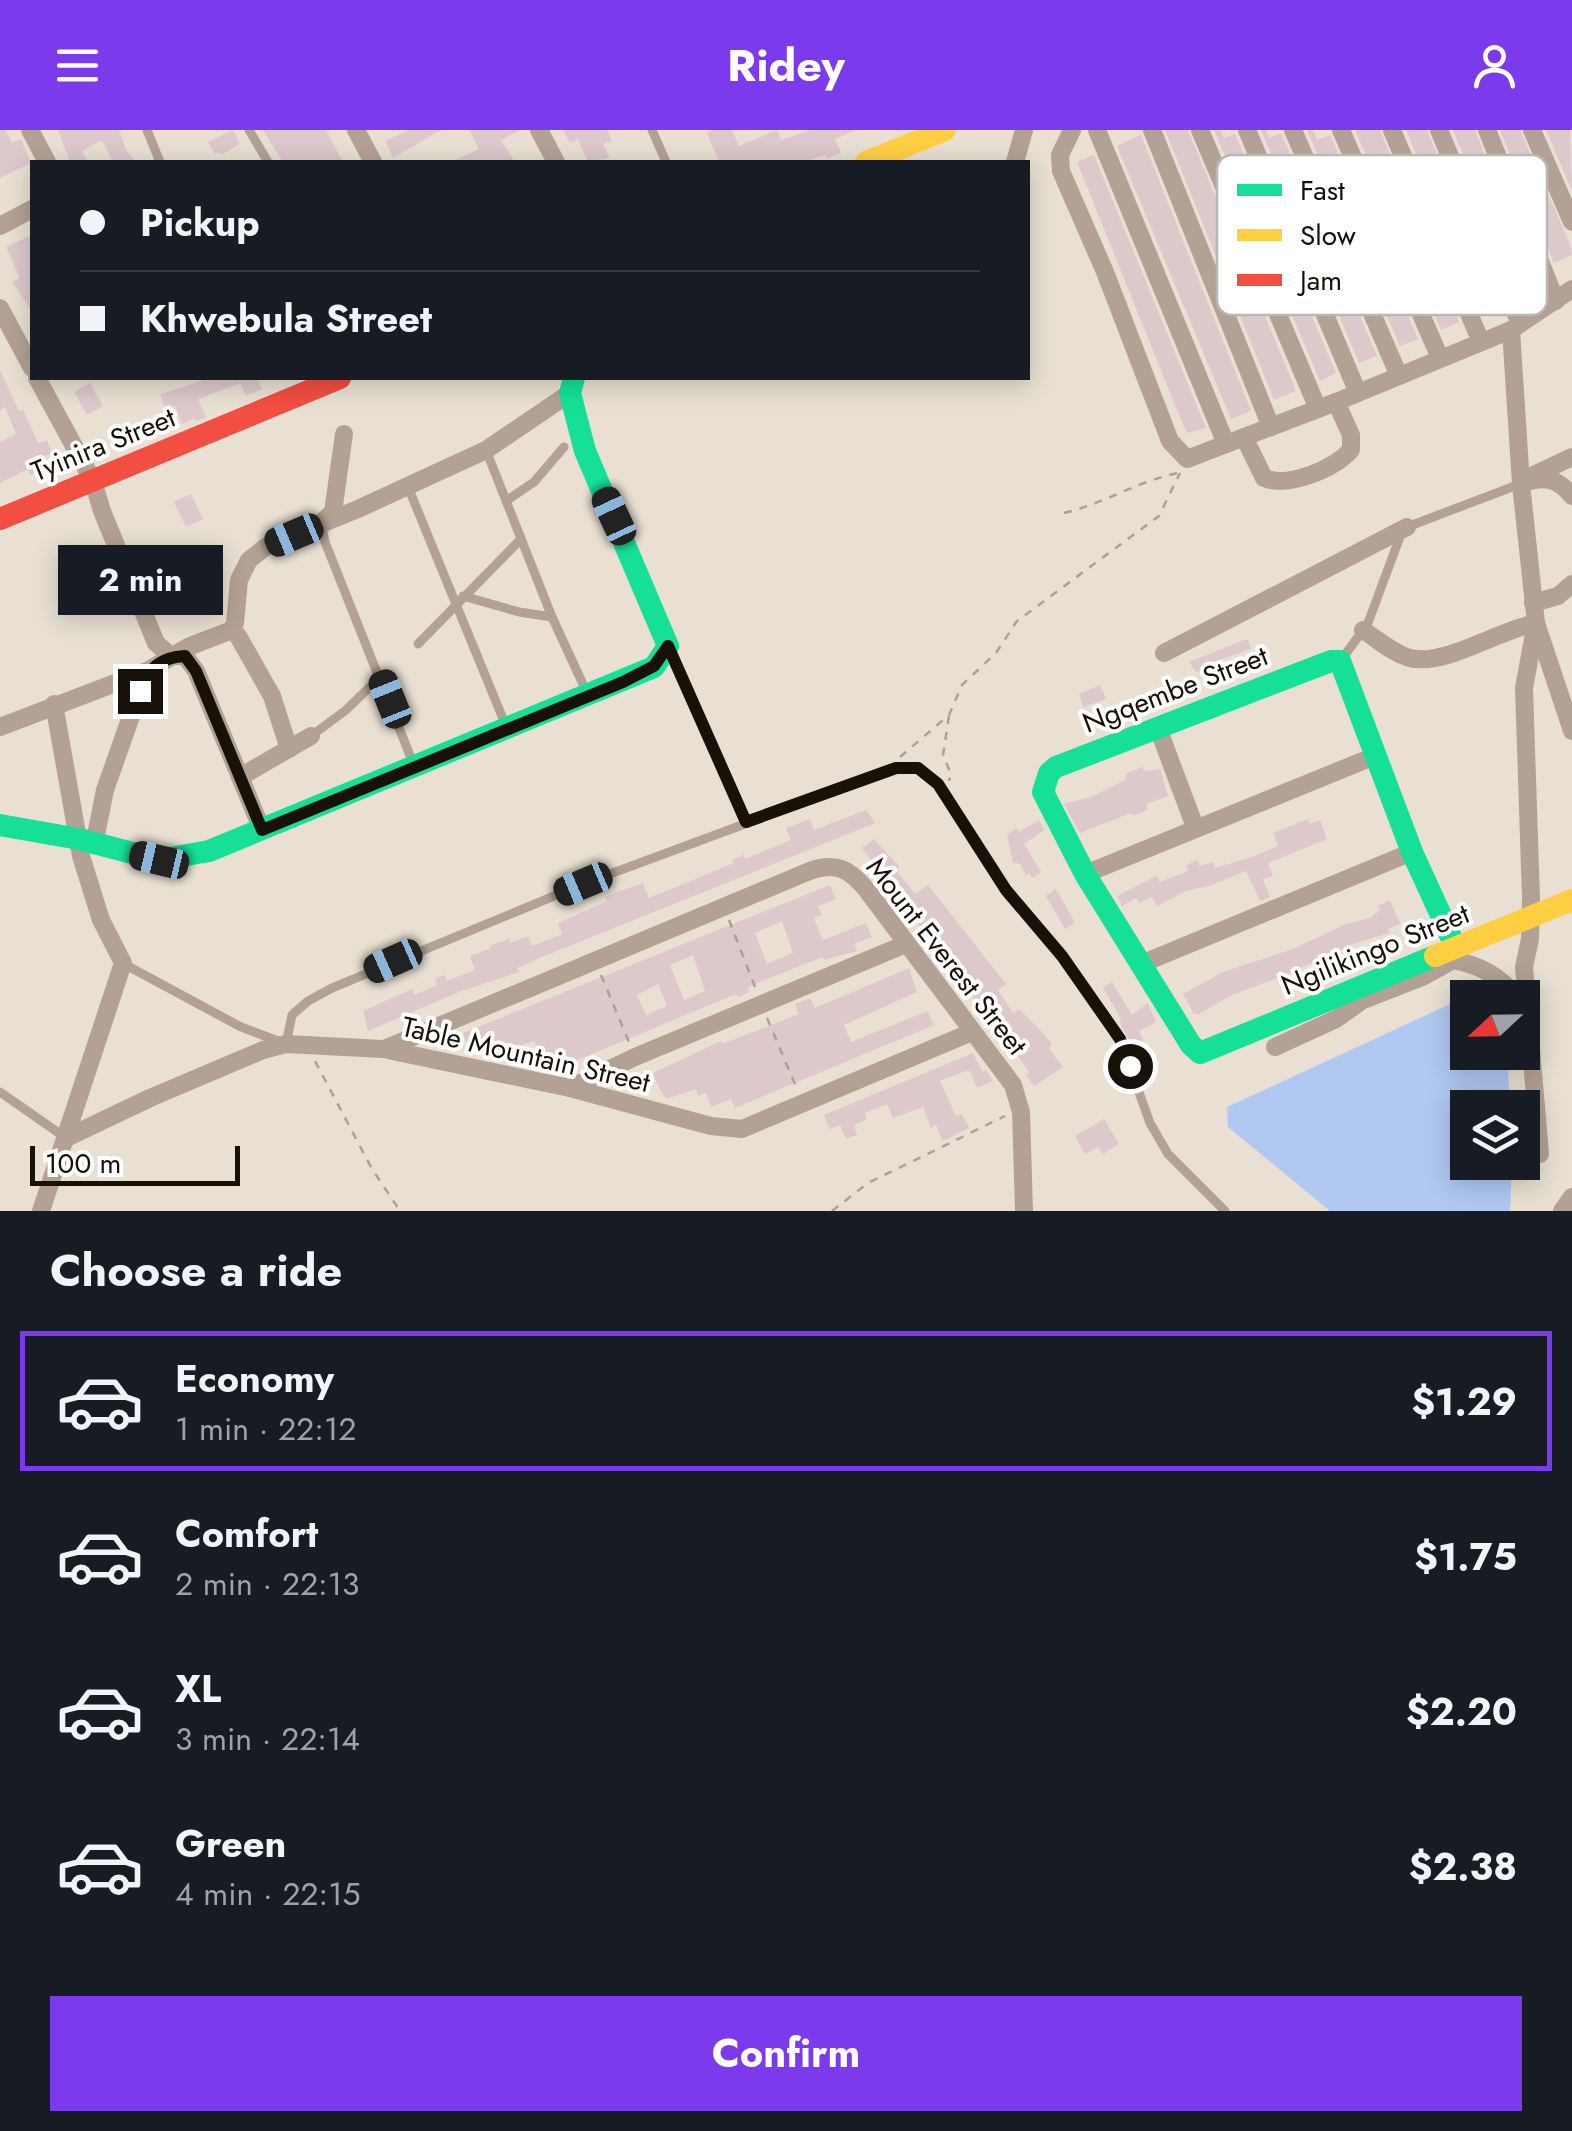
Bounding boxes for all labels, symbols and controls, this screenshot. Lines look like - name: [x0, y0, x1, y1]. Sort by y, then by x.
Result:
- text: Ridey: [727, 33, 845, 98]
- icon: menu: [50, 38, 105, 93]
- icon: person: [1467, 38, 1522, 93]
- legend: [1217, 155, 1547, 315]
- text: Fast: [1300, 170, 1345, 211]
- text: Pickup: [140, 195, 260, 250]
- text: Slow: [1300, 215, 1356, 256]
- text: Jam: [1296, 260, 1342, 301]
- text: Khwebula Street: [140, 291, 432, 346]
- street label: Tyinira Street: [25, 397, 182, 492]
- car: [588, 482, 640, 550]
- car: [261, 509, 327, 561]
- callout: 2 min: [58, 546, 222, 616]
- text: 2 min: [98, 557, 183, 603]
- street label: Ngqembe Street: [1077, 635, 1274, 744]
- car: [365, 666, 415, 732]
- route end: [118, 669, 163, 714]
- car: [126, 839, 192, 881]
- street label: Mount Everest Street: [856, 849, 1037, 1064]
- car: [550, 858, 616, 910]
- street label: Ngilikingo Street: [1275, 893, 1476, 1006]
- car: [359, 935, 427, 987]
- north arrow: [1450, 980, 1540, 1070]
- map controls: [1450, 980, 1540, 1180]
- street label: Table Mountain Street: [398, 1006, 654, 1103]
- route start: [1108, 1044, 1153, 1089]
- button: layers: [1450, 1090, 1540, 1180]
- scale bar: [30, 1141, 240, 1186]
- text: 100 m: [45, 1143, 121, 1184]
- text: Choose a ride: [50, 1238, 342, 1303]
- text: Economy: [175, 1351, 334, 1406]
- icon: car: [55, 1356, 145, 1446]
- text: $1.29: [1411, 1374, 1517, 1429]
- text: 1 min · 22:12: [175, 1406, 357, 1452]
- text: Comfort: [175, 1506, 318, 1561]
- icon: car: [55, 1511, 145, 1601]
- text: $1.75: [1414, 1529, 1517, 1584]
- text: 2 min · 22:13: [175, 1561, 360, 1607]
- text: XL: [175, 1661, 221, 1716]
- icon: car: [55, 1666, 145, 1756]
- text: $2.20: [1406, 1684, 1517, 1739]
- text: 3 min · 22:14: [175, 1716, 360, 1762]
- text: Green: [175, 1816, 286, 1871]
- icon: car: [55, 1821, 145, 1911]
- text: $2.38: [1409, 1839, 1517, 1894]
- text: 4 min · 22:15: [175, 1871, 361, 1917]
- button: Confirm: [50, 1996, 1522, 2111]

